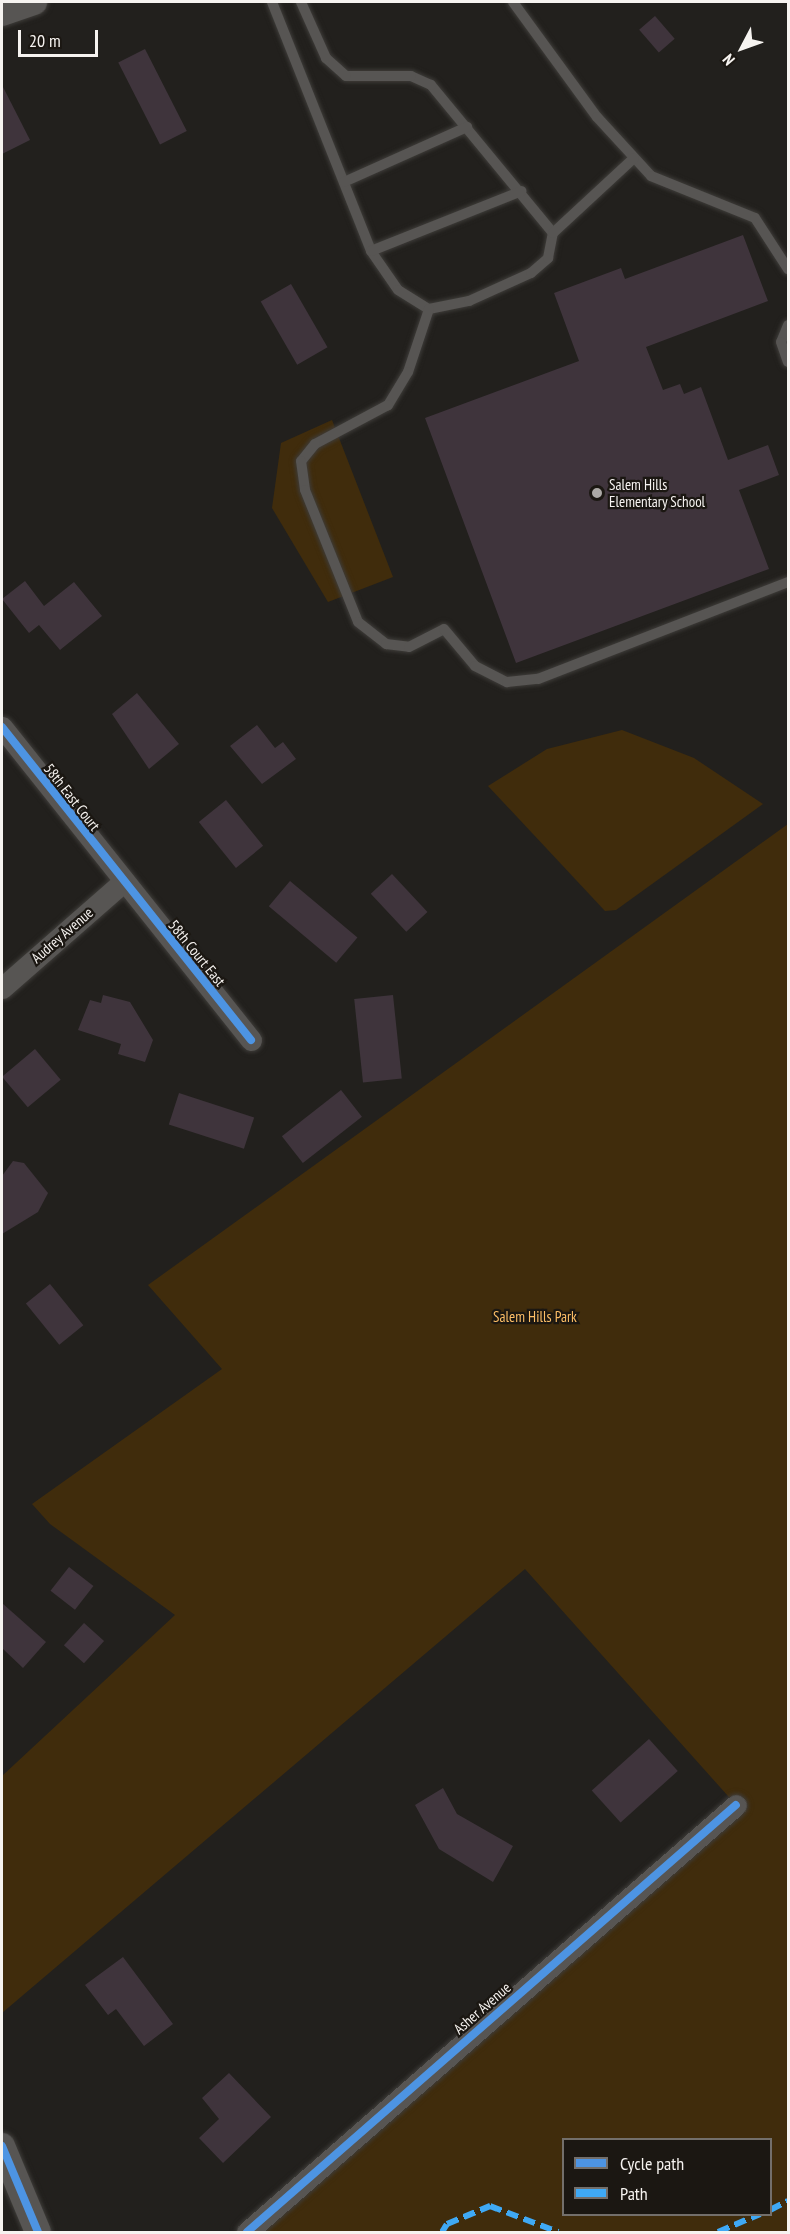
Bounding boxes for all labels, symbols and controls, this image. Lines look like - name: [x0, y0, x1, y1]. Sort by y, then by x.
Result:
- scale bar: [21, 18, 100, 56]
- north arrow: [712, 18, 772, 78]
- text: 20 m: [29, 29, 61, 52]
- text: N: [718, 50, 739, 70]
- place label: Salem Hills Elementary School: [609, 475, 706, 510]
- marker: Salem Hills Elementary School: [590, 486, 604, 500]
- street label: 58th East Court: [40, 760, 104, 834]
- street label: Audrey Avenue: [27, 903, 97, 967]
- street label: 58th Court East: [165, 916, 229, 990]
- park label: Salem Hills Park: [493, 1308, 577, 1326]
- street label: Asher Avenue: [450, 1978, 514, 2038]
- legend: [562, 2138, 772, 2216]
- text: Cycle path: [620, 2152, 684, 2175]
- text: Path: [620, 2182, 648, 2205]

